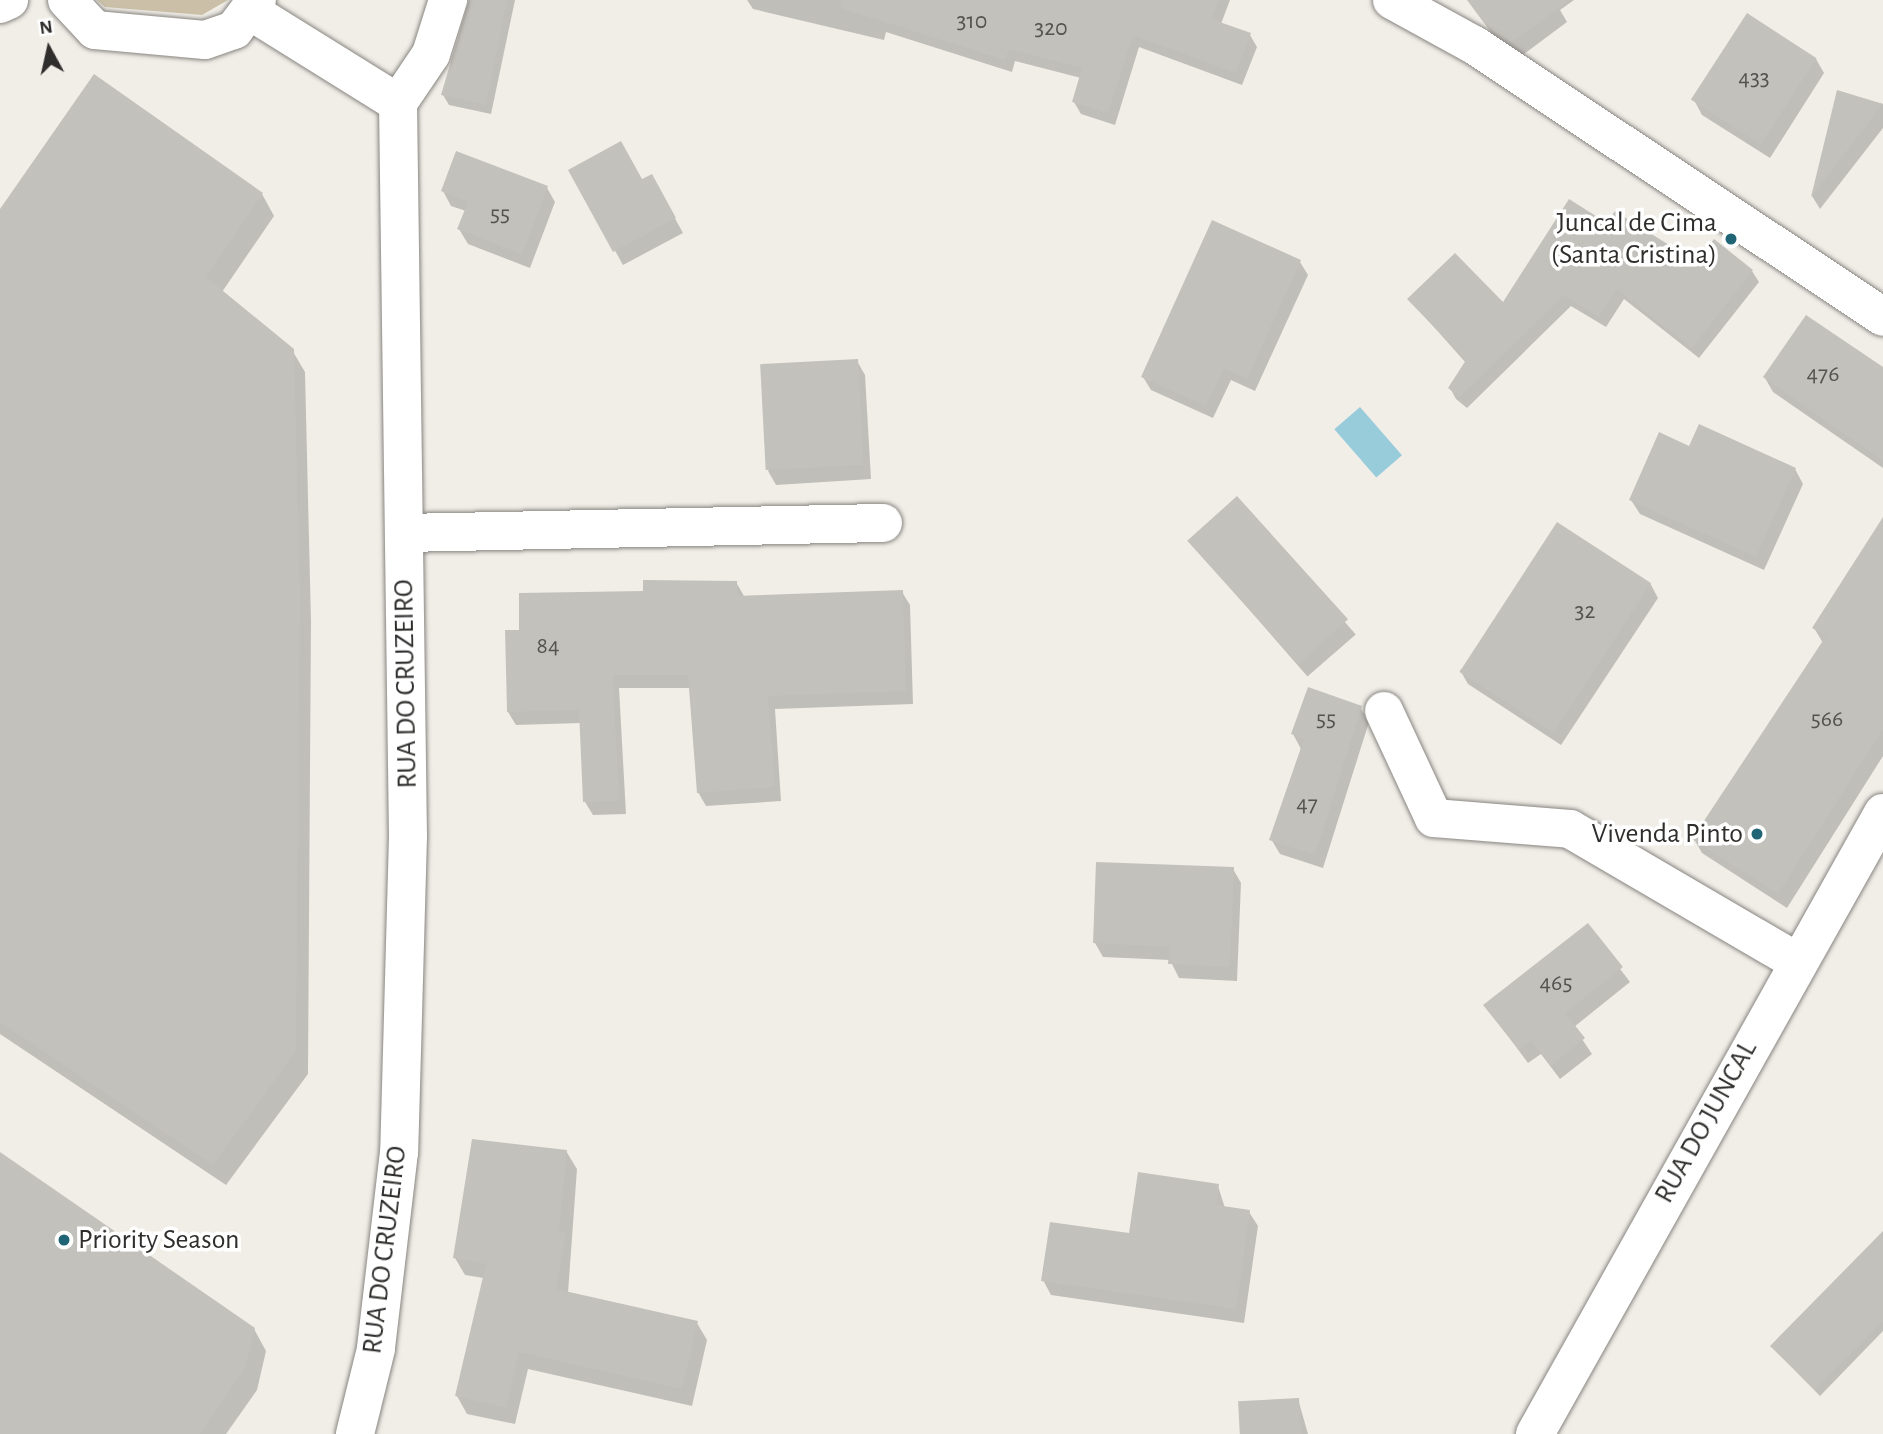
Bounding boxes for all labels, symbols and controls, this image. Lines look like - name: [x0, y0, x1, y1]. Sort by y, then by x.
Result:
- house number: 310: [957, 8, 987, 36]
- north arrow: [14, 14, 84, 84]
- house number: 320: [1034, 15, 1068, 43]
- text: N: [38, 17, 54, 38]
- house number: 433: [1738, 65, 1770, 93]
- house number: 55: [490, 201, 510, 229]
- place label: Juncal de Cima (Santa Cristina): [1551, 206, 1717, 272]
- marker: Juncal de Cima (Santa Cristina): [1723, 231, 1739, 247]
- house number: 476: [1807, 361, 1839, 389]
- street label: RUA DO CRUZEIRO: [387, 579, 425, 789]
- house number: 32: [1575, 598, 1595, 626]
- house number: 84: [537, 633, 559, 661]
- house number: 55: [1316, 706, 1336, 734]
- house number: 566: [1811, 706, 1843, 734]
- house number: 47: [1296, 791, 1318, 819]
- place label: Vivenda Pinto: [1592, 817, 1743, 851]
- marker: Vivenda Pinto: [1749, 826, 1765, 842]
- house number: 465: [1540, 970, 1572, 998]
- street label: RUA DO JUNCAL: [1648, 1035, 1764, 1209]
- street label: RUA DO CRUZEIRO: [356, 1144, 414, 1356]
- place label: Priority Season: [78, 1223, 240, 1257]
- marker: Priority Season: [56, 1232, 72, 1248]

